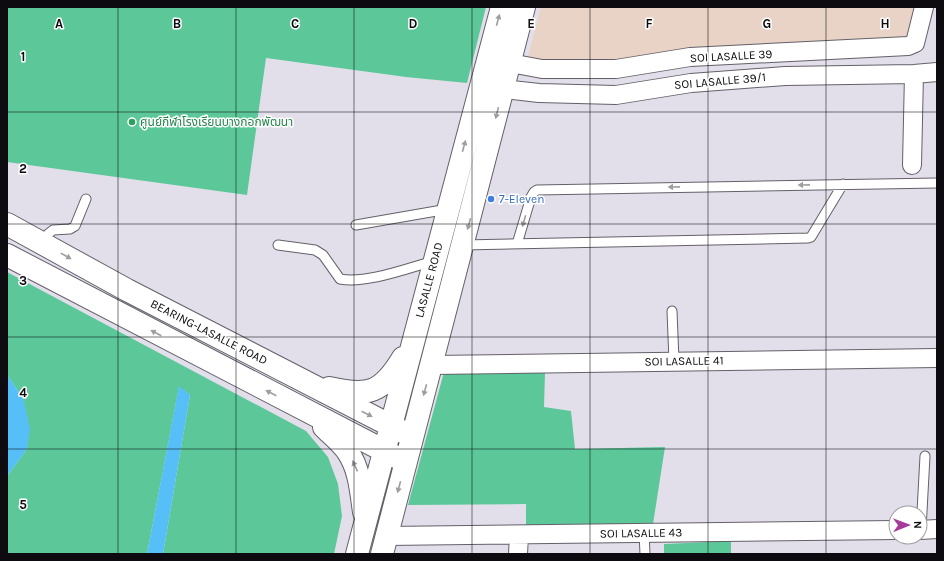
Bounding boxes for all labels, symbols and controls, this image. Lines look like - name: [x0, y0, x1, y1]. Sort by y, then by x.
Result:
- one-way arrow: [495, 14, 501, 26]
- text: A: [55, 16, 63, 31]
- text: B: [173, 16, 181, 31]
- text: C: [291, 16, 299, 31]
- text: D: [409, 16, 418, 31]
- text: E: [527, 16, 535, 31]
- text: F: [645, 16, 653, 31]
- text: G: [763, 16, 771, 31]
- text: H: [880, 16, 890, 31]
- street label: SOI LASALLE 39: [689, 47, 773, 65]
- text: 1: [21, 49, 25, 64]
- street label: SOI LASALLE 39/1: [674, 70, 766, 92]
- one-way arrow: [494, 106, 500, 119]
- place label: ศูนย์กีฬาโรงเรียนบางกอกพัฒนา: [140, 115, 293, 129]
- marker: ศูนย์กีฬาโรงเรียนบางกอกพัฒนา: [127, 117, 137, 127]
- one-way arrow: [462, 140, 468, 152]
- text: 2: [19, 161, 27, 176]
- one-way arrow: [797, 182, 810, 188]
- one-way arrow: [667, 184, 680, 190]
- place label: 7-Eleven: [499, 192, 545, 206]
- marker: 7-Eleven: [486, 194, 496, 204]
- one-way arrow: [521, 215, 527, 227]
- one-way arrow: [465, 218, 471, 230]
- street label: LASALLE ROAD: [412, 241, 446, 319]
- one-way arrow: [60, 253, 72, 260]
- text: 3: [19, 273, 27, 288]
- street label: BEARING-LASALLE ROAD: [148, 296, 270, 368]
- one-way arrow: [150, 330, 162, 336]
- street label: SOI LASALLE 41: [644, 353, 724, 369]
- text: 4: [19, 385, 27, 400]
- one-way arrow: [422, 385, 428, 397]
- one-way arrow: [265, 390, 277, 396]
- one-way arrow: [361, 411, 373, 417]
- one-way arrow: [351, 459, 357, 471]
- one-way arrow: [396, 482, 402, 494]
- text: 5: [19, 497, 27, 512]
- north arrow: [888, 505, 928, 545]
- text: N: [911, 521, 924, 529]
- street label: SOI LASALLE 43: [600, 525, 682, 541]

